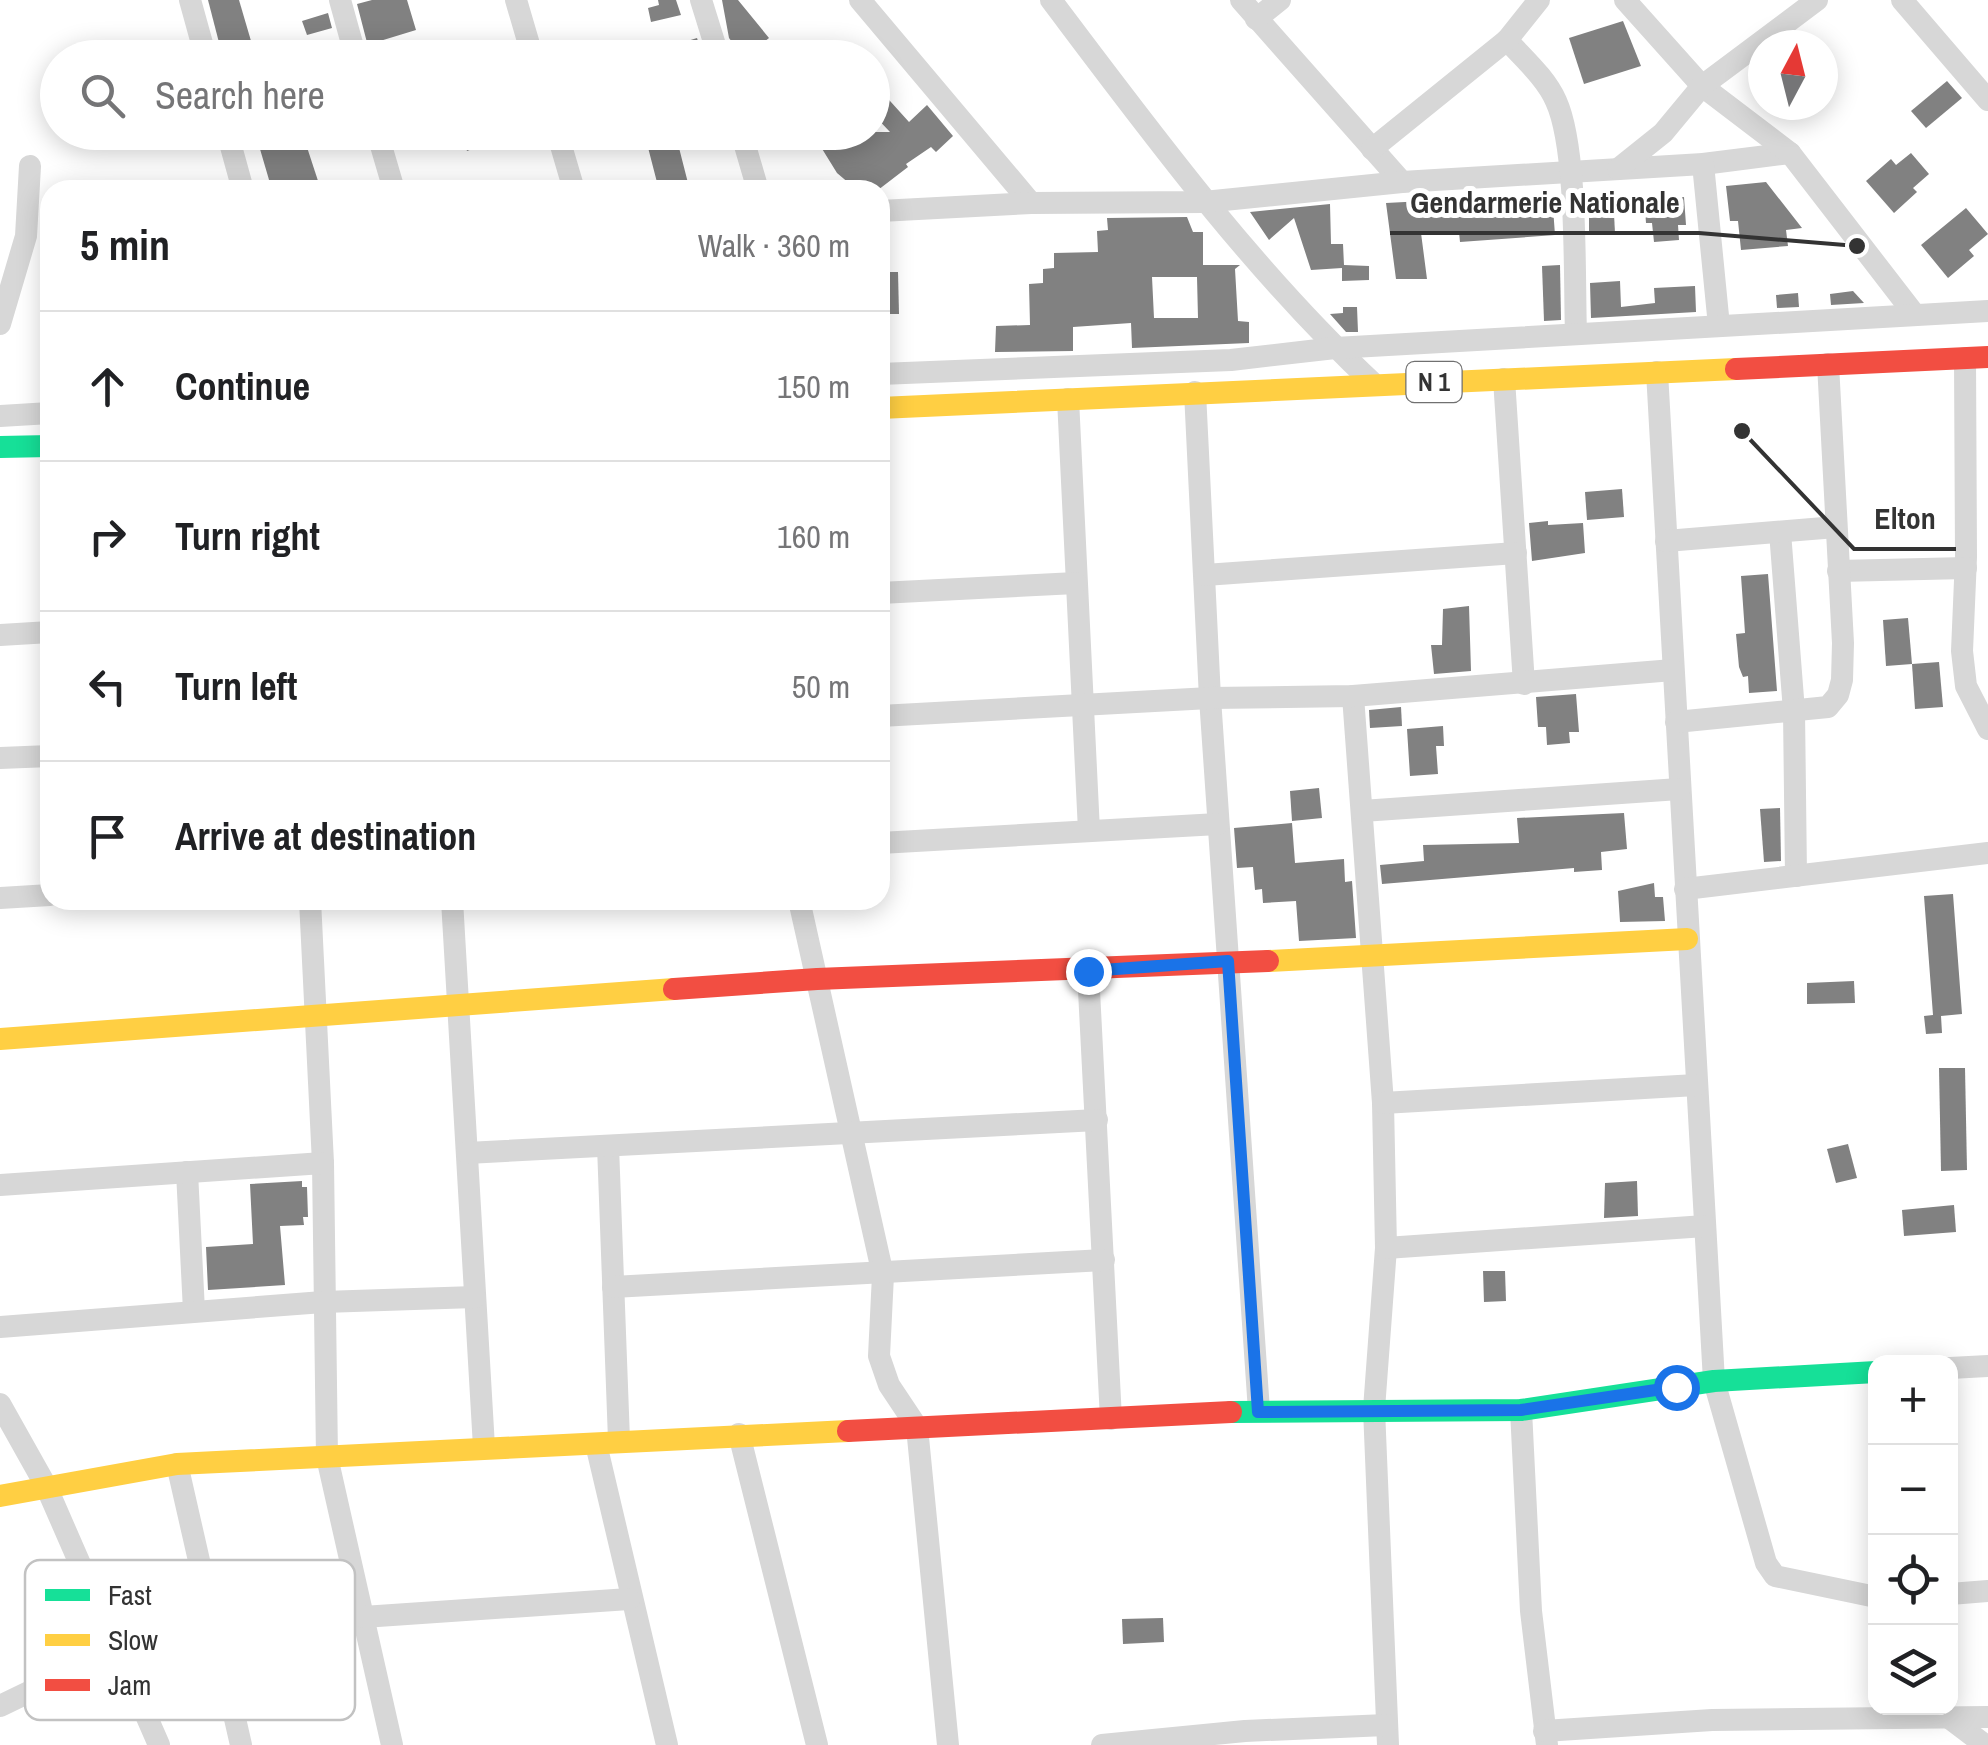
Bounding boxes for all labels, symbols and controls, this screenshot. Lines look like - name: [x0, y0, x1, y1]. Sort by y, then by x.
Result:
- north arrow: [1748, 30, 1838, 120]
- search box: [40, 40, 890, 150]
- icon: search: [75, 68, 130, 123]
- text: Search here: [155, 70, 325, 121]
- callout: Gendarmerie Nationale: [1390, 173, 1699, 233]
- text: Gendarmerie Nationale: [1410, 182, 1680, 222]
- text: 5 min: [80, 217, 170, 273]
- text: Walk · 360 m: [698, 224, 850, 267]
- icon: ahead: [80, 359, 135, 414]
- text: Continue: [175, 361, 310, 412]
- road number: N 1: [1406, 362, 1462, 402]
- text: 150 m: [777, 365, 850, 408]
- callout: Elton: [1854, 489, 1956, 549]
- text: Elton: [1874, 498, 1936, 538]
- icon: right: [80, 509, 135, 564]
- text: Turn right: [175, 511, 320, 562]
- text: 160 m: [777, 515, 850, 558]
- icon: left: [80, 659, 135, 714]
- text: Turn left: [175, 661, 297, 712]
- text: 50 m: [792, 665, 850, 708]
- icon: arrive: [80, 809, 135, 864]
- text: Arrive at destination: [175, 811, 476, 862]
- route end: [1066, 949, 1112, 995]
- map controls: [1868, 1355, 1958, 1715]
- button: +: [1868, 1355, 1958, 1445]
- route start: [1654, 1365, 1700, 1411]
- button: −: [1868, 1445, 1958, 1535]
- button: locate: [1868, 1535, 1958, 1625]
- legend: [25, 1560, 355, 1720]
- text: Fast: [108, 1576, 152, 1614]
- text: Slow: [108, 1621, 158, 1659]
- button: layers: [1868, 1625, 1958, 1715]
- text: Jam: [108, 1666, 151, 1704]

